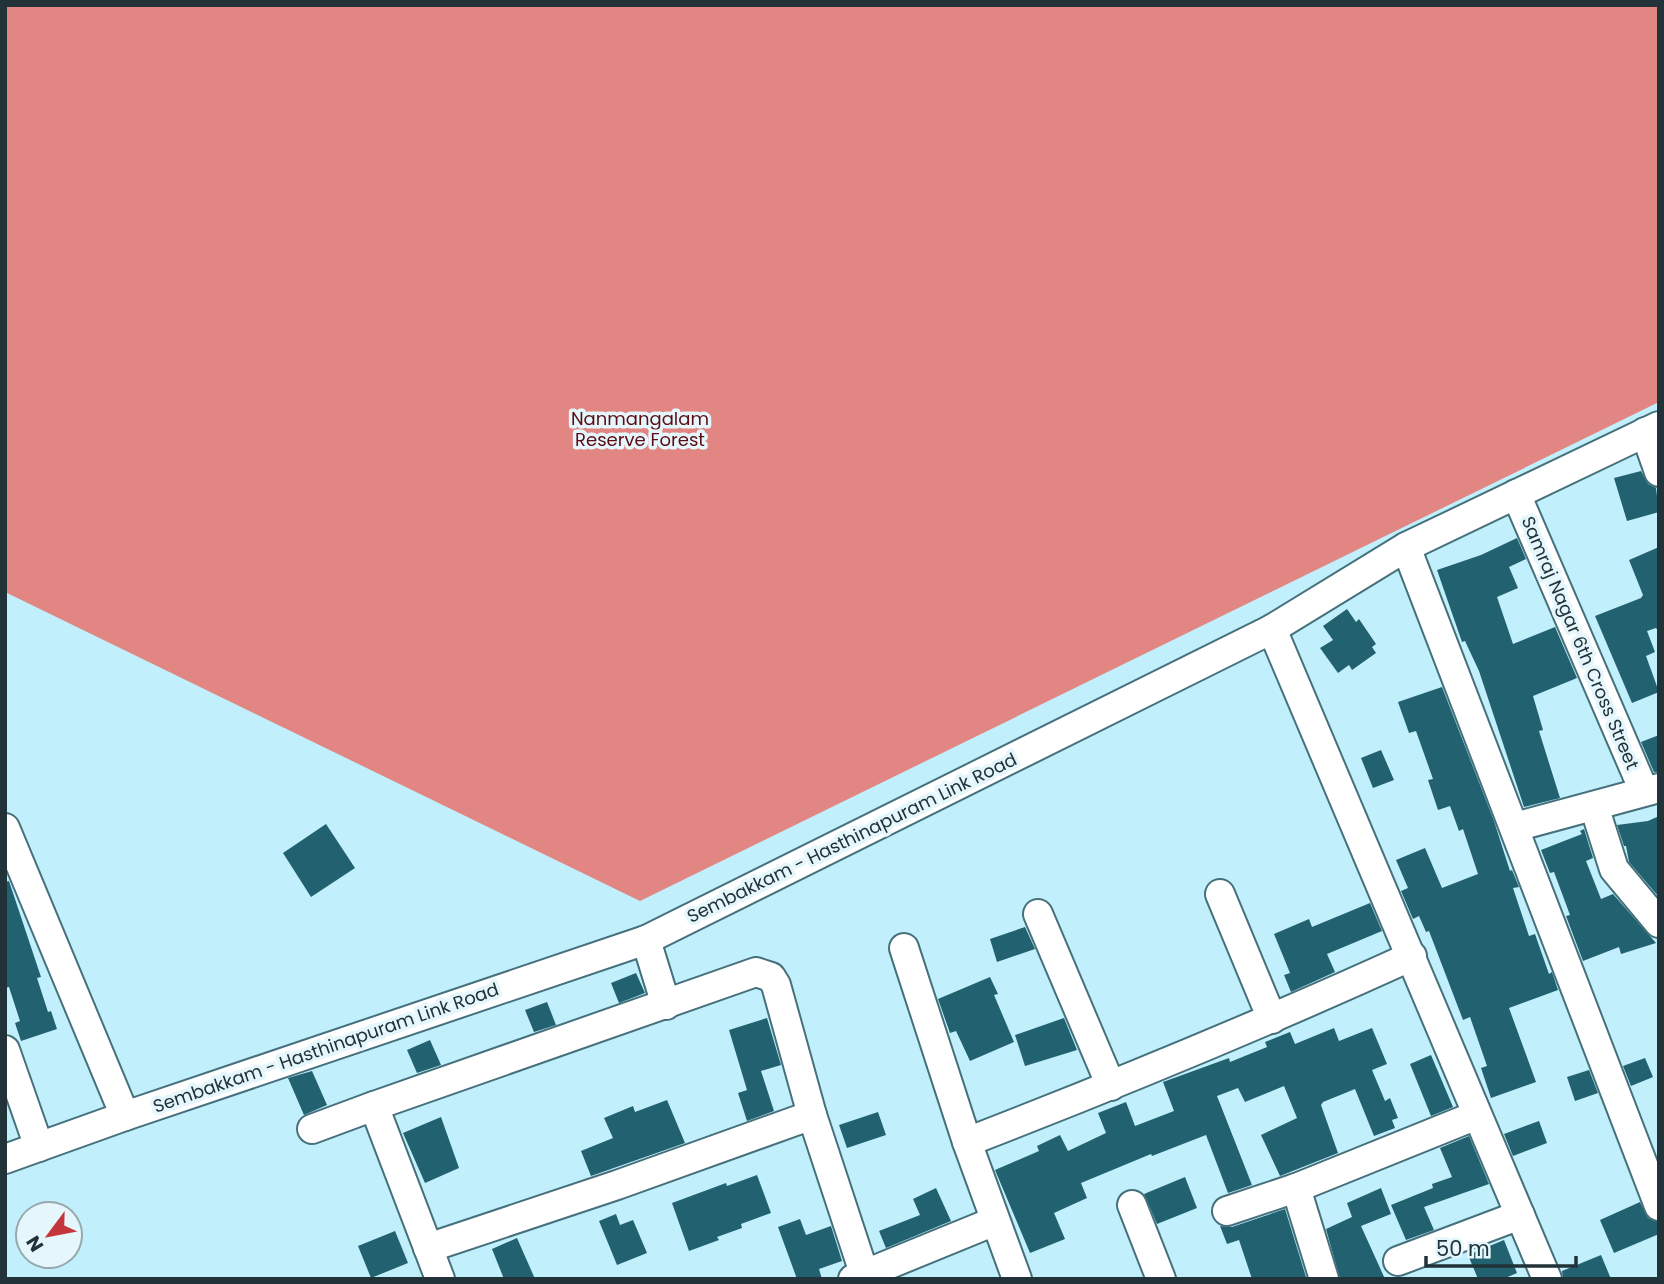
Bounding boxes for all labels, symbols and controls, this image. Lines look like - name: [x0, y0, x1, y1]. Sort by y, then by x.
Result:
- park label: Nanmangalam Reserve Forest: [571, 406, 709, 452]
- street label: Samraj Nagar 6th Cross Street: [1516, 512, 1645, 773]
- street label: Sembakkam - Hasthinapuram Link Road: [683, 747, 1021, 929]
- street label: Sembakkam - Hasthinapuram Link Road: [150, 976, 502, 1119]
- north arrow: [14, 1200, 84, 1270]
- scale bar: [1426, 1224, 1576, 1268]
- text: N: [20, 1231, 50, 1257]
- text: 50 m: [1436, 1234, 1490, 1263]

